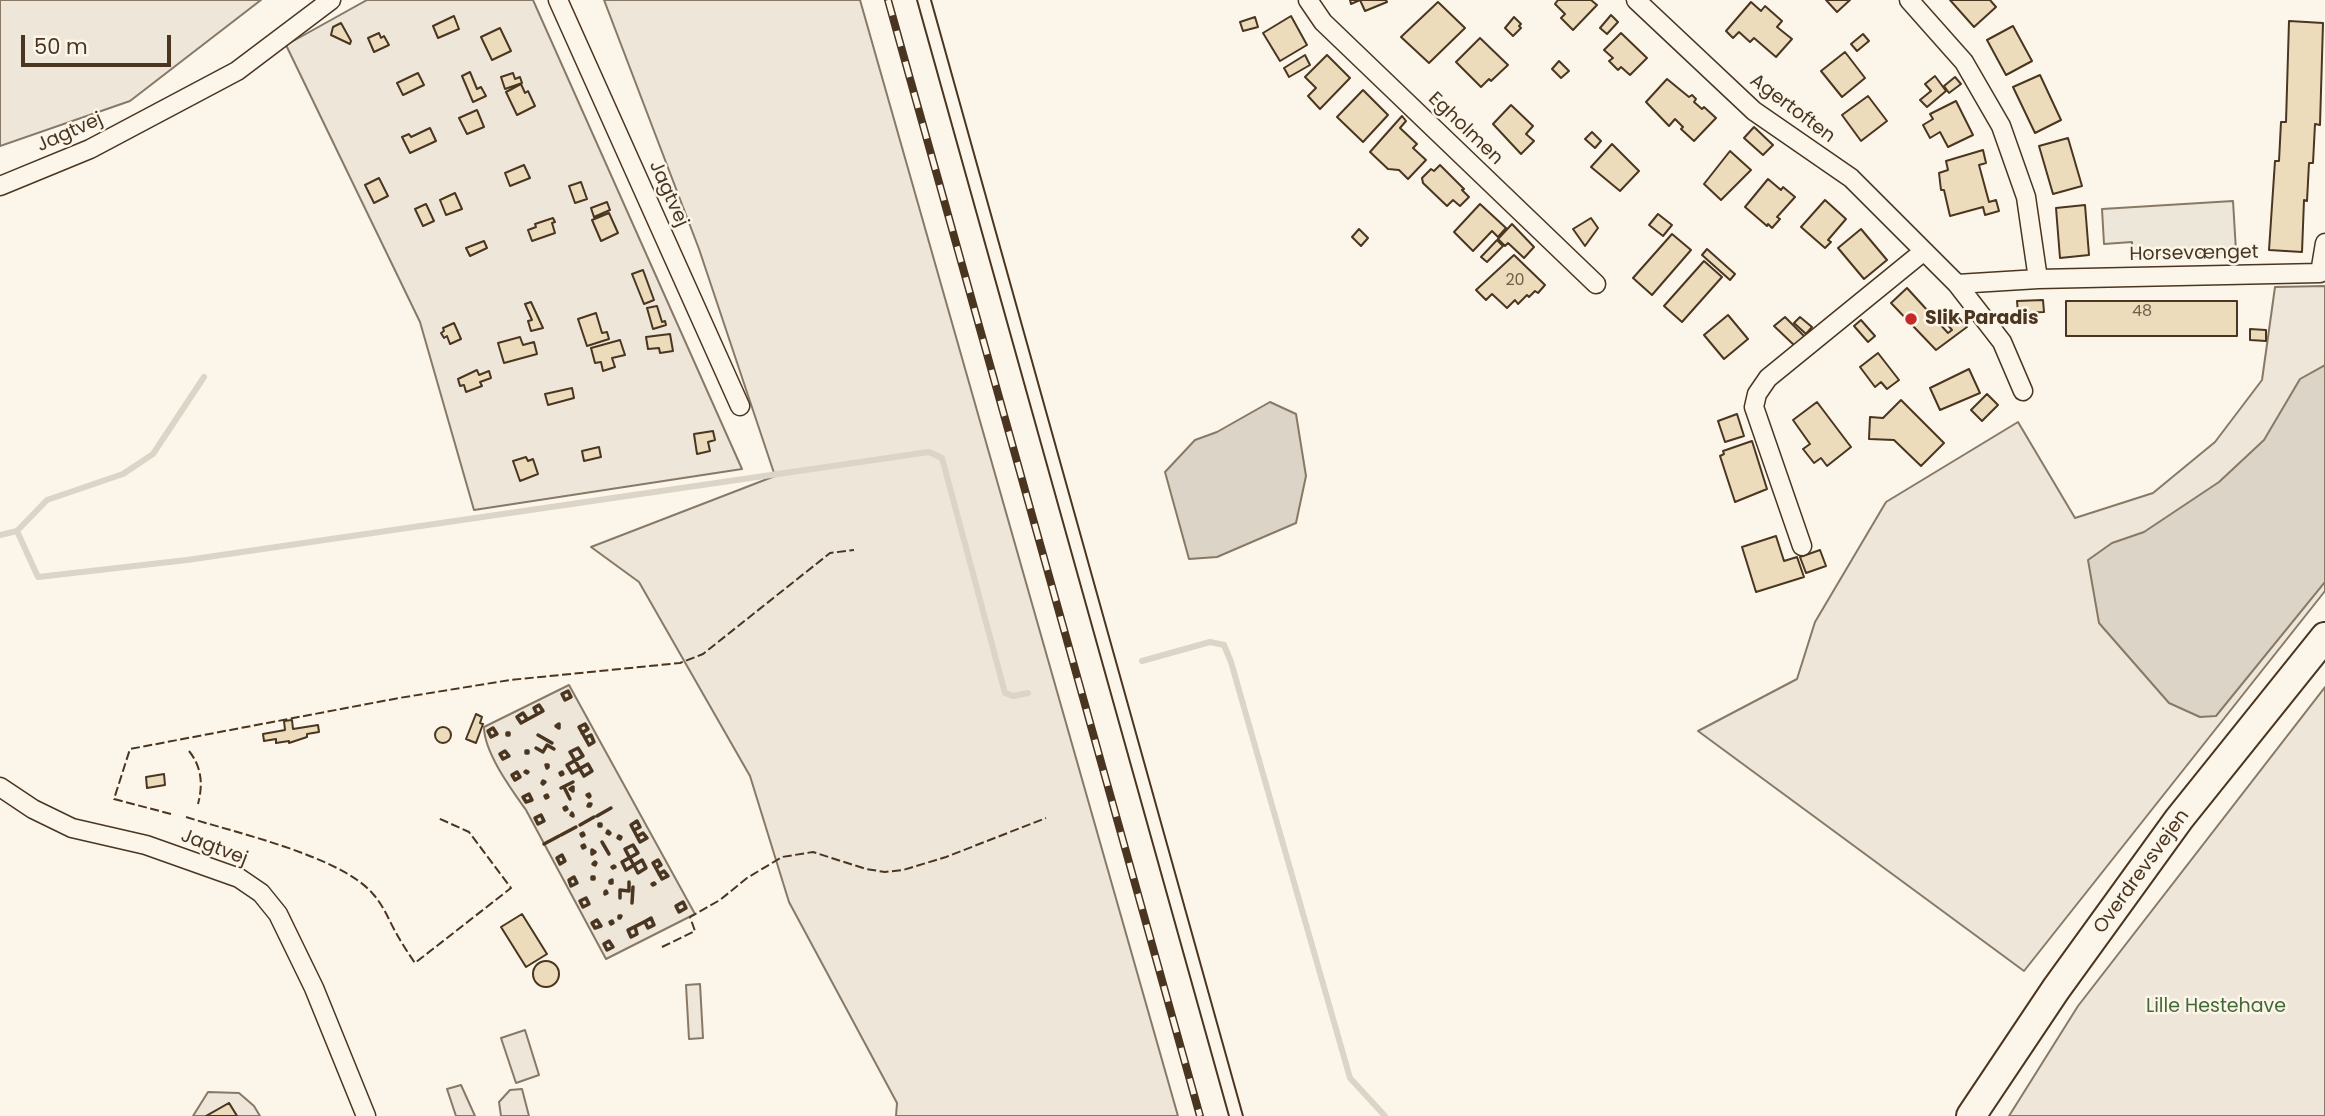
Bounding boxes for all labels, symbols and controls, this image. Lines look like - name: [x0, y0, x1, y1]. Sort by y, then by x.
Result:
- scale bar: [24, 21, 175, 65]
- text: 50 m: [34, 32, 88, 61]
- street label: Agertoften: [1745, 70, 1839, 148]
- street label: Egholmen: [1423, 88, 1507, 170]
- street label: Jagtvej: [33, 108, 107, 158]
- street label: Jagtvej: [643, 157, 693, 231]
- street label: Horsevænget: [2129, 241, 2259, 267]
- house number: 20: [1505, 271, 1525, 291]
- house number: 48: [2132, 302, 2152, 322]
- place label: Slik Paradis: [1925, 308, 2039, 330]
- marker: Slik Paradis: [1903, 311, 1919, 327]
- street label: Overdrevsvejen: [2089, 805, 2195, 939]
- street label: Jagtvej: [177, 825, 251, 871]
- park label: Lille Hestehave: [2146, 996, 2286, 1018]

